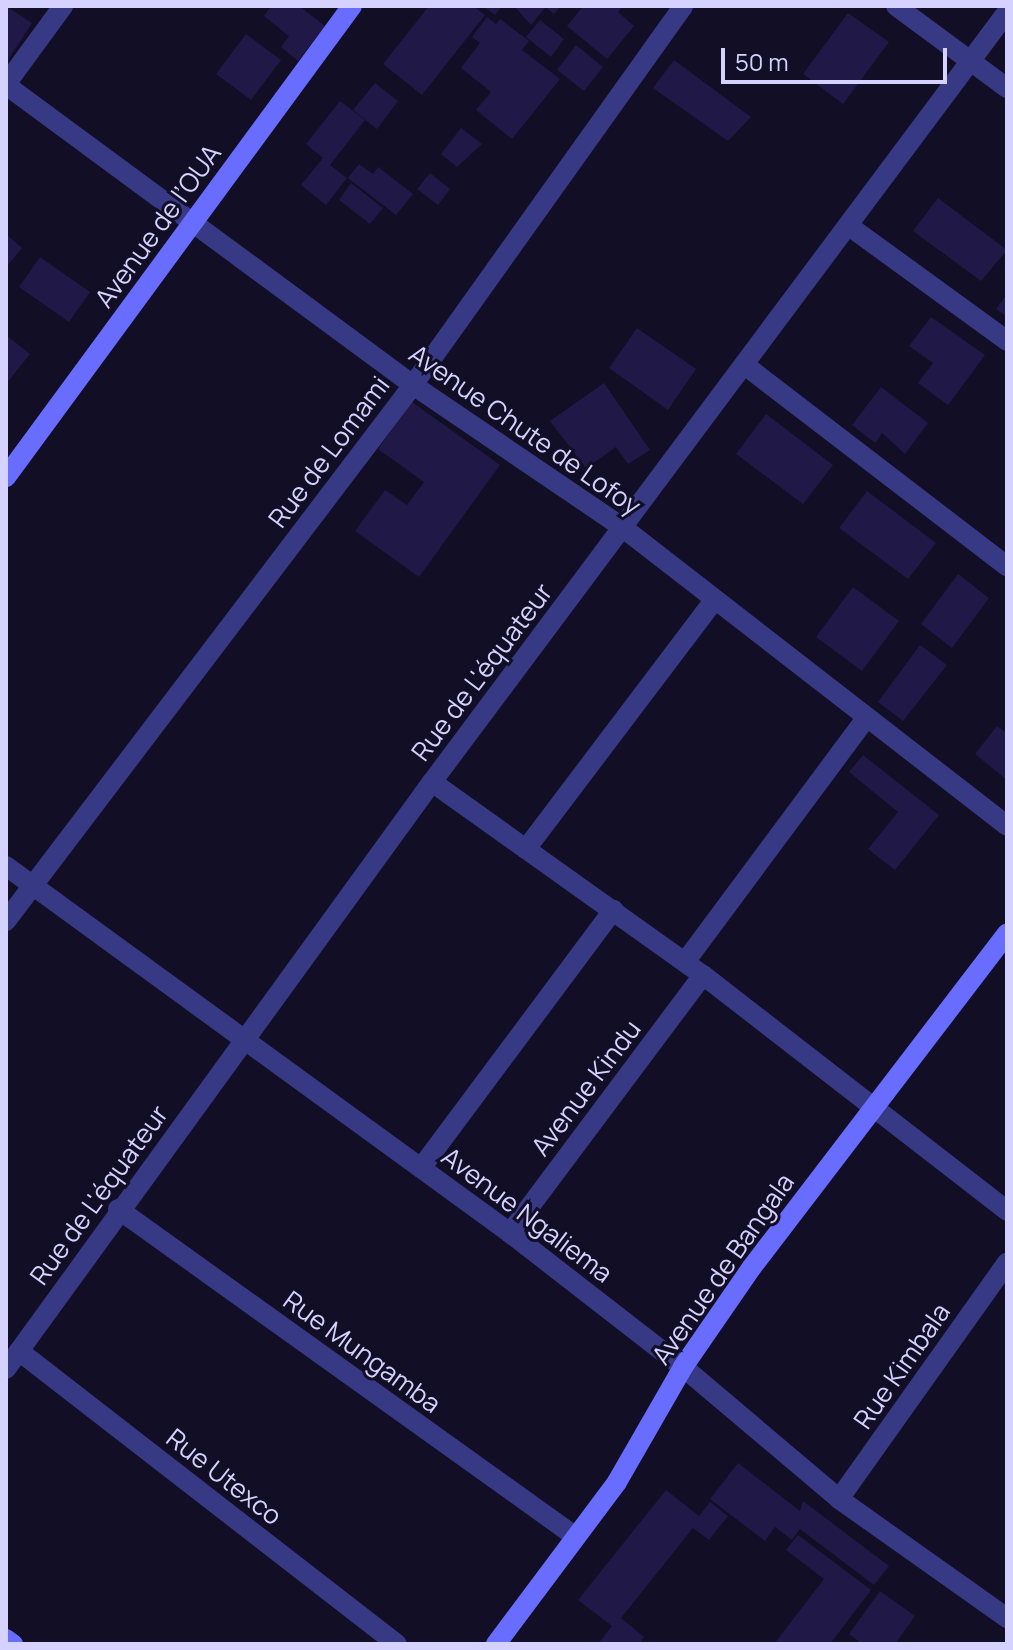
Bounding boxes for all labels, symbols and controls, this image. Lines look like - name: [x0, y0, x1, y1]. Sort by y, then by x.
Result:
- scale bar: [725, 32, 951, 82]
- text: 50 m: [735, 45, 789, 78]
- street label: Avenue de l’OUA: [88, 138, 228, 314]
- street label: Avenue Chute de Lofoy: [403, 338, 647, 522]
- street label: Rue de Lomami: [262, 370, 396, 534]
- street label: Rue de L'équateur: [405, 577, 559, 767]
- street label: Avenue Kindu: [525, 1014, 647, 1162]
- street label: Rue de L'équateur: [23, 1099, 175, 1291]
- street label: Avenue Ngaliema: [436, 1141, 618, 1289]
- street label: Avenue de Bangala: [645, 1167, 801, 1371]
- street label: Rue Mungamba: [277, 1285, 447, 1419]
- street label: Rue Kimbala: [847, 1297, 957, 1435]
- street label: Rue Utexco: [160, 1422, 288, 1532]

